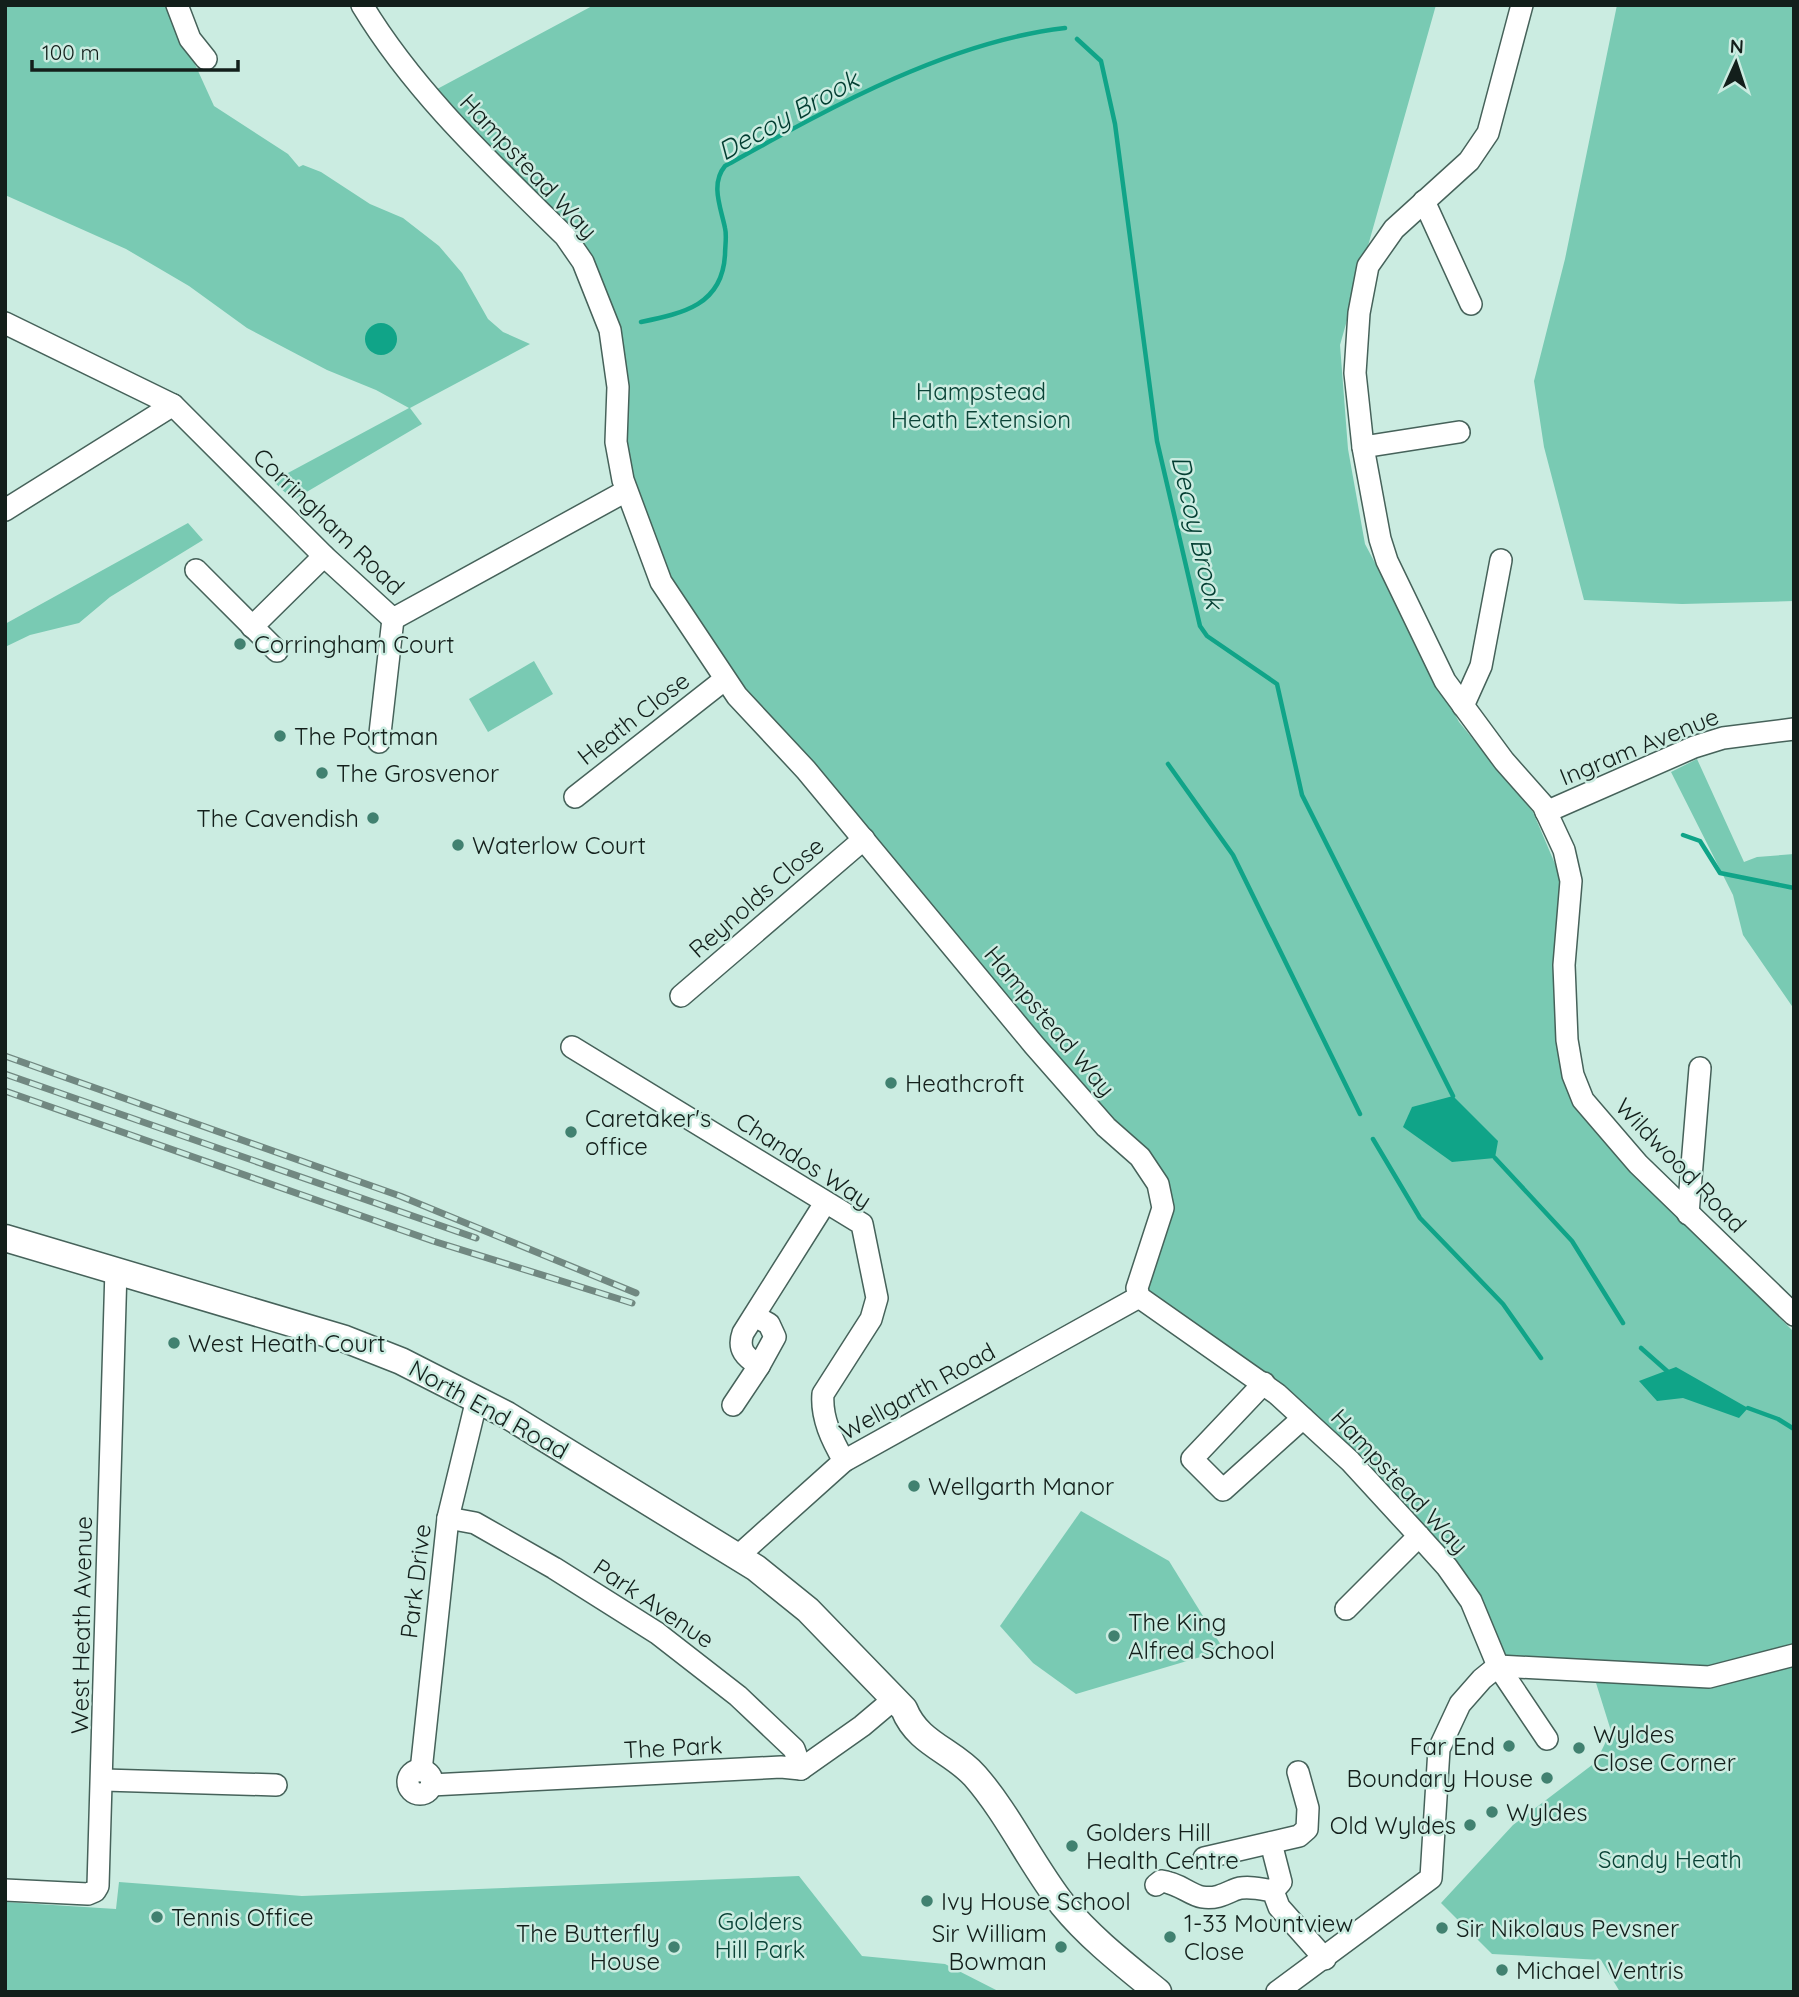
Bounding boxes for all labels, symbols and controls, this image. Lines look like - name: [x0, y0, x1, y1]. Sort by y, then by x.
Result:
- scale bar: [32, 28, 238, 72]
- north arrow: [1701, 28, 1771, 98]
- text: N: [1729, 34, 1744, 58]
- text: 100 m: [42, 39, 100, 65]
- water label: Decoy Brook: [712, 62, 866, 167]
- street label: Hampstead Way: [454, 87, 604, 245]
- park label: Hampstead Heath Extension: [891, 376, 1071, 434]
- street label: Corringham Road: [247, 441, 411, 601]
- water label: Decoy Brook: [1164, 452, 1232, 614]
- place label: Corringham Court: [254, 629, 454, 659]
- marker: Corringham Court: [232, 636, 248, 652]
- street label: Heath Close: [571, 665, 695, 771]
- street label: Ingram Avenue: [1555, 700, 1723, 792]
- place label: The Portman: [294, 721, 438, 751]
- marker: The Portman: [272, 728, 288, 744]
- place label: The Grosvenor: [336, 758, 499, 788]
- marker: The Grosvenor: [314, 765, 330, 781]
- place label: The Cavendish: [196, 803, 359, 833]
- marker: The Cavendish: [365, 810, 381, 826]
- place label: Waterlow Court: [472, 830, 646, 860]
- street label: Reynolds Close: [682, 830, 830, 964]
- marker: Waterlow Court: [450, 837, 466, 853]
- street label: Hampstead Way: [978, 939, 1122, 1103]
- place label: Heathcroft: [905, 1068, 1025, 1098]
- marker: Heathcroft: [883, 1075, 899, 1091]
- street label: Wildwood Road: [1609, 1091, 1753, 1239]
- place label: Caretaker's office: [585, 1103, 711, 1161]
- street label: Chandos Way: [731, 1105, 877, 1215]
- marker: Caretaker's office: [563, 1124, 579, 1140]
- place label: West Heath Court: [188, 1328, 385, 1358]
- marker: West Heath Court: [166, 1335, 182, 1351]
- street label: Wellgarth Road: [834, 1336, 1000, 1446]
- street label: North End Road: [404, 1353, 574, 1465]
- street label: Hampstead Way: [1325, 1402, 1475, 1560]
- place label: Wellgarth Manor: [928, 1471, 1114, 1501]
- marker: Wellgarth Manor: [906, 1478, 922, 1494]
- street label: West Heath Avenue: [64, 1516, 98, 1734]
- street label: Park Drive: [393, 1522, 437, 1640]
- street label: Park Avenue: [588, 1552, 720, 1654]
- place label: The King Alfred School: [1128, 1607, 1275, 1665]
- marker: The King Alfred School: [1106, 1628, 1122, 1644]
- place label: Wyldes Close Corner: [1593, 1719, 1736, 1777]
- street label: The Park: [623, 1729, 723, 1765]
- place label: Far End: [1410, 1731, 1495, 1761]
- marker: Far End: [1501, 1738, 1517, 1754]
- marker: Wyldes Close Corner: [1571, 1740, 1587, 1756]
- place label: Boundary House: [1347, 1763, 1533, 1793]
- marker: Boundary House: [1539, 1770, 1555, 1786]
- place label: Wyldes: [1506, 1797, 1587, 1827]
- marker: Wyldes: [1484, 1804, 1500, 1820]
- place label: Old Wyldes: [1330, 1810, 1456, 1840]
- place label: Golders Hill Health Centre: [1086, 1817, 1239, 1875]
- marker: Old Wyldes: [1462, 1817, 1478, 1833]
- marker: Golders Hill Health Centre: [1064, 1838, 1080, 1854]
- park label: Sandy Heath: [1598, 1844, 1742, 1874]
- place label: Ivy House School: [941, 1886, 1131, 1916]
- marker: Ivy House School: [919, 1893, 935, 1909]
- place label: Tennis Office: [171, 1902, 314, 1932]
- park label: Golders Hill Park: [715, 1906, 805, 1964]
- place label: 1-33 Mountview Close: [1184, 1908, 1353, 1966]
- marker: Tennis Office: [149, 1909, 165, 1925]
- place label: Sir Nikolaus Pevsner: [1456, 1913, 1679, 1943]
- place label: The Butterfly House: [516, 1918, 660, 1976]
- place label: Sir William Bowman: [932, 1918, 1047, 1976]
- marker: Sir Nikolaus Pevsner: [1434, 1920, 1450, 1936]
- marker: 1-33 Mountview Close: [1162, 1929, 1178, 1945]
- marker: The Butterfly House: [666, 1939, 682, 1955]
- marker: Sir William Bowman: [1053, 1939, 1069, 1955]
- place label: Michael Ventris: [1516, 1955, 1684, 1985]
- marker: Michael Ventris: [1494, 1962, 1510, 1978]

